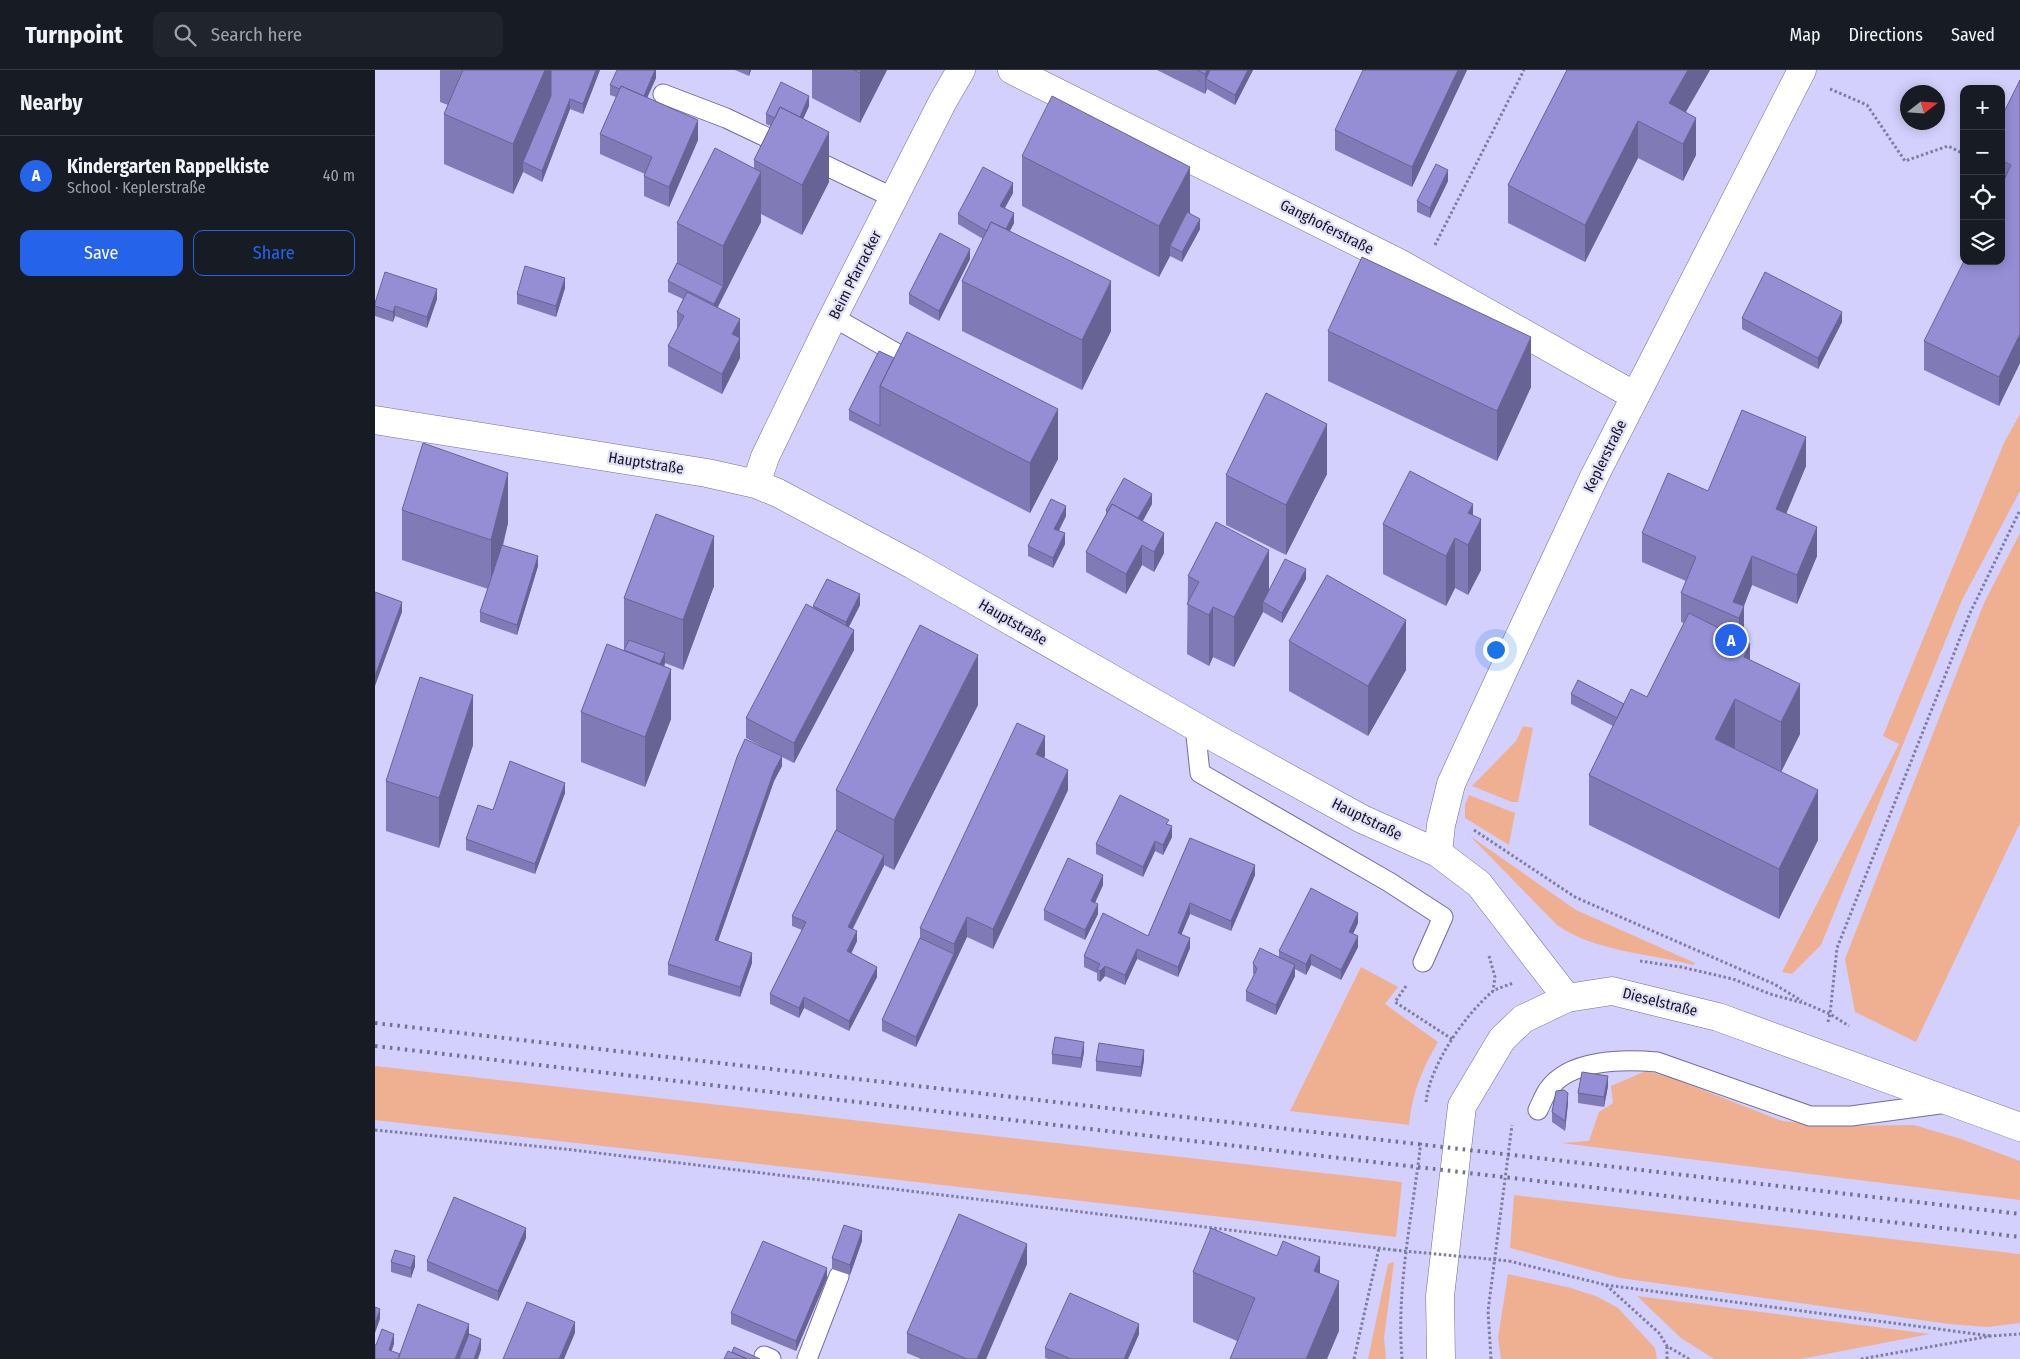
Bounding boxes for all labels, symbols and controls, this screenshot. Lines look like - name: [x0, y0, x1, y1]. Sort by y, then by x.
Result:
- search box: [153, 12, 503, 57]
- text: Turnpoint: [25, 21, 123, 49]
- icon: search: [171, 21, 199, 49]
- text: Search here: [211, 23, 302, 46]
- text: Map: [1789, 24, 1821, 46]
- text: Directions: [1849, 24, 1923, 46]
- text: Saved: [1951, 24, 1995, 46]
- north arrow: [1900, 85, 1945, 130]
- map controls: [1960, 85, 2005, 265]
- button: +: [1960, 85, 2005, 130]
- text: Nearby: [20, 90, 82, 116]
- button: −: [1960, 130, 2005, 175]
- text: Kindergarten Rappelkiste: [67, 155, 269, 178]
- text: A: [32, 166, 40, 185]
- text: 40 m: [323, 166, 355, 185]
- button: locate: [1960, 175, 2005, 220]
- text: School · Keplerstraße: [67, 178, 206, 197]
- street label: Ganghoferstraße: [1277, 196, 1377, 258]
- button: layers: [1960, 220, 2005, 265]
- street label: Beim Pfarracker: [825, 227, 885, 322]
- button: Save: [20, 230, 183, 276]
- button: Share: [193, 230, 355, 276]
- street label: Keplerstraße: [1580, 417, 1630, 495]
- street label: Hauptstraße: [607, 448, 685, 478]
- street label: Hauptstraße: [976, 595, 1050, 649]
- pin: A: [1715, 621, 1747, 659]
- your location: [1483, 637, 1509, 663]
- street label: Hauptstraße: [1329, 794, 1405, 844]
- street label: Dieselstraße: [1621, 984, 1699, 1020]

